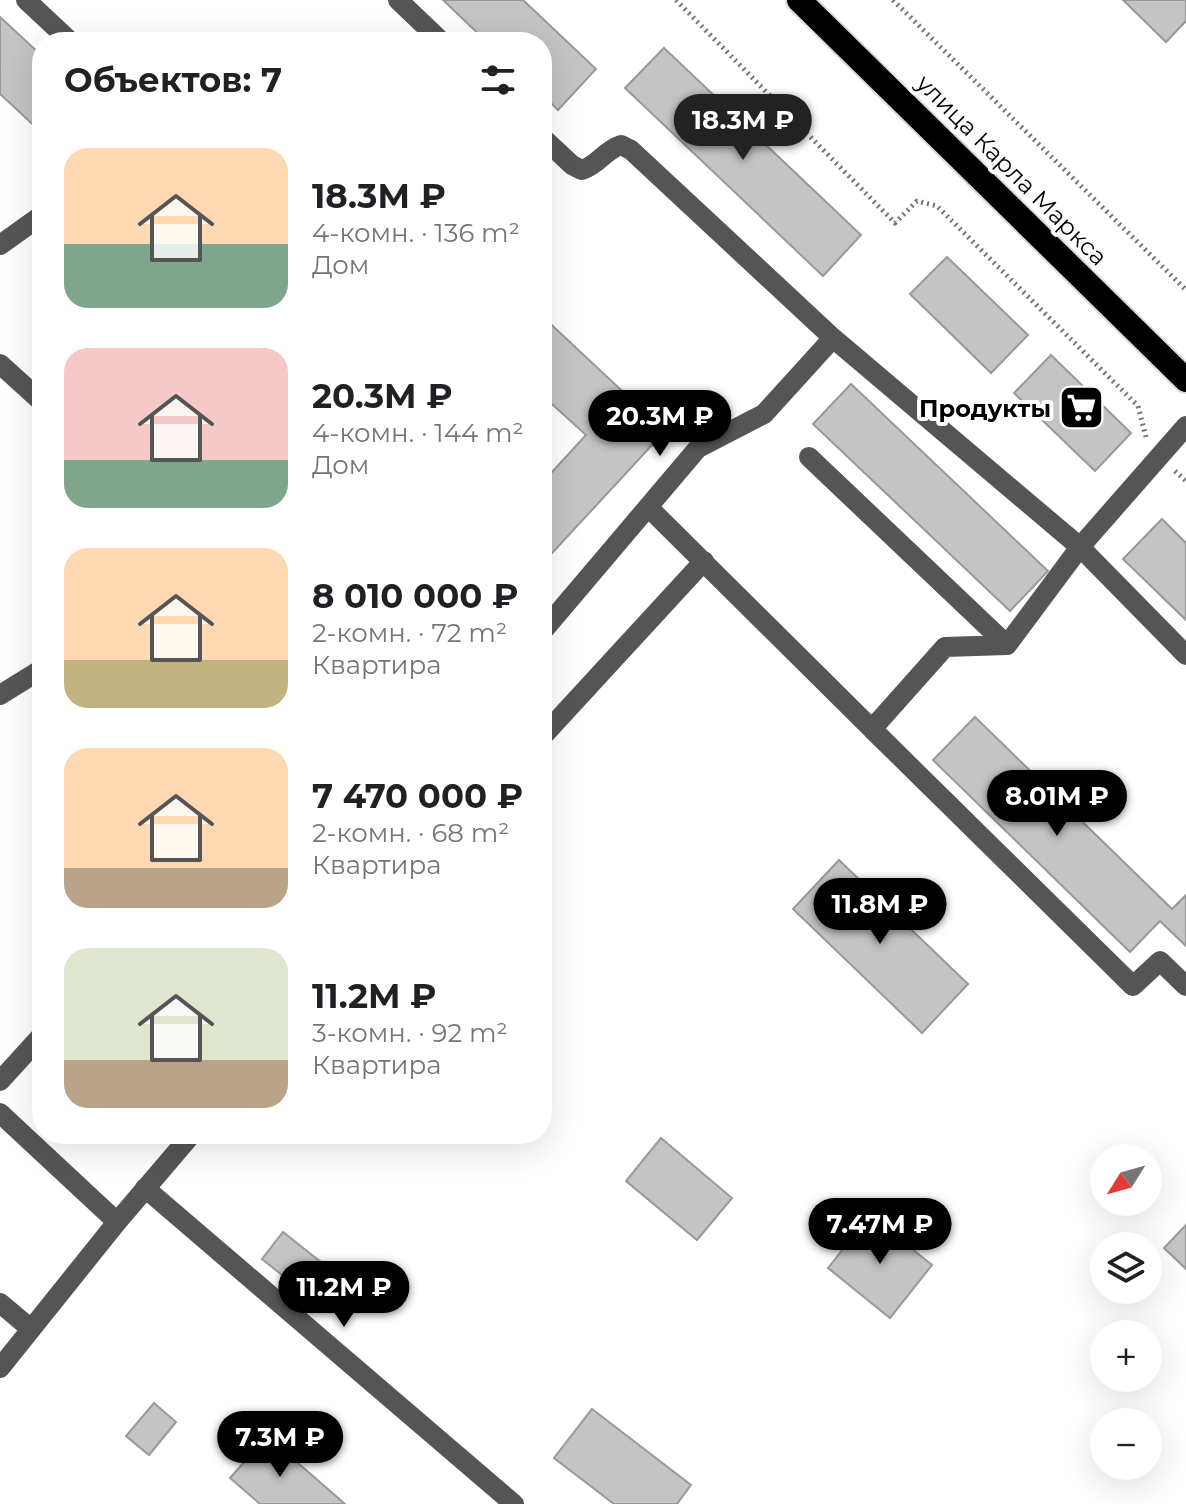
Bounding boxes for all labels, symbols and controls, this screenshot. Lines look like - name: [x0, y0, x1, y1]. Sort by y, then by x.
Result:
- icon: filters: [476, 58, 520, 102]
- text: Объектов: 7: [64, 59, 282, 101]
- street label: улица Карла Маркса: [910, 68, 1114, 272]
- pin: 18.3M ₽: [669, 94, 817, 162]
- text: 18.3M ₽: [692, 104, 794, 136]
- text: 18.3M ₽: [312, 175, 446, 217]
- icon: home: [128, 180, 224, 276]
- text: 4-комн. · 136 m²: [312, 217, 520, 249]
- text: Дом: [312, 249, 369, 281]
- text: 20.3M ₽: [312, 375, 453, 417]
- icon: home: [128, 380, 224, 476]
- supermarket icon: Продукты: [1058, 384, 1106, 432]
- pin: 20.3M ₽: [586, 390, 734, 458]
- place label: Продукты: [919, 394, 1051, 423]
- text: 20.3M ₽: [606, 400, 714, 432]
- text: 4-комн. · 144 m²: [312, 417, 524, 449]
- text: Дом: [312, 449, 369, 481]
- text: 8 010 000 ₽: [312, 575, 518, 617]
- icon: home: [128, 580, 224, 676]
- text: 2-комн. · 72 m²: [312, 617, 507, 649]
- text: Квартира: [312, 649, 441, 681]
- pin: 8.01M ₽: [983, 770, 1131, 838]
- text: 7 470 000 ₽: [312, 775, 523, 817]
- icon: home: [128, 780, 224, 876]
- text: 8.01M ₽: [1005, 780, 1109, 812]
- text: 2-комн. · 68 m²: [312, 817, 509, 849]
- text: Квартира: [312, 849, 441, 881]
- pin: 11.8M ₽: [806, 878, 954, 946]
- text: 11.8M ₽: [832, 888, 928, 920]
- text: 11.2M ₽: [312, 975, 436, 1017]
- icon: home: [128, 980, 224, 1076]
- text: 3-комн. · 92 m²: [312, 1017, 508, 1049]
- text: Квартира: [312, 1049, 441, 1081]
- north arrow: [1090, 1144, 1162, 1216]
- map controls: [1090, 1144, 1162, 1480]
- pin: 7.47M ₽: [806, 1198, 954, 1266]
- text: 7.47M ₽: [827, 1208, 933, 1240]
- button: layers: [1090, 1232, 1162, 1304]
- pin: 11.2M ₽: [270, 1261, 418, 1329]
- text: 11.2M ₽: [296, 1271, 392, 1303]
- button: +: [1090, 1320, 1162, 1392]
- button: −: [1090, 1408, 1162, 1480]
- pin: 7.3M ₽: [215, 1411, 345, 1479]
- text: 7.3M ₽: [235, 1421, 325, 1453]

